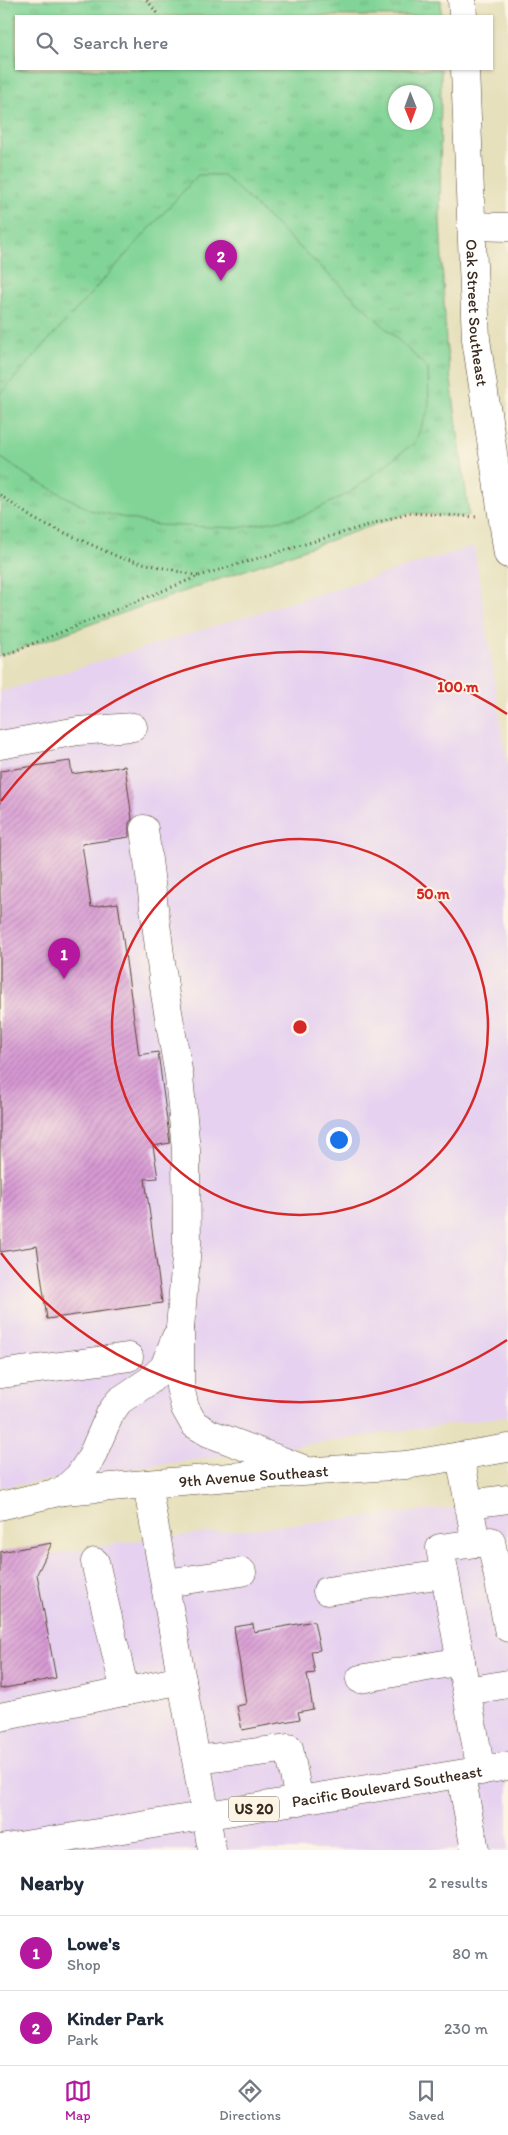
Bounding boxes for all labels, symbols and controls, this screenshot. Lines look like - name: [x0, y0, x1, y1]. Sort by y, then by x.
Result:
- search box: [15, 15, 493, 70]
- icon: search: [33, 29, 61, 57]
- text: Search here: [73, 31, 168, 54]
- north arrow: [388, 85, 433, 130]
- street label: Oak Street Southeast: [462, 239, 492, 388]
- pin: 2: [205, 240, 237, 281]
- text: 100 m: [437, 678, 479, 696]
- text: 50 m: [416, 885, 450, 903]
- pin: 1: [48, 938, 80, 979]
- centre of rings: [291, 1018, 309, 1036]
- your location: [326, 1127, 352, 1153]
- street label: 9th Avenue Southeast: [178, 1461, 329, 1491]
- street label: Pacific Boulevard Southeast: [290, 1761, 484, 1811]
- road number: US 20: [229, 1796, 279, 1822]
- text: Nearby: [20, 1870, 84, 1895]
- text: 2 results: [428, 1873, 488, 1892]
- text: Lowe's: [67, 1932, 120, 1955]
- text: 1: [32, 1944, 40, 1963]
- text: 80 m: [452, 1944, 488, 1963]
- text: Shop: [67, 1955, 101, 1974]
- text: Kinder Park: [67, 2007, 164, 2030]
- text: 2: [32, 2019, 40, 2038]
- text: 230 m: [444, 2019, 488, 2038]
- text: Park: [67, 2030, 98, 2049]
- tab: Map: [64, 2077, 92, 2124]
- tab: Directions: [219, 2077, 281, 2124]
- tab: Saved: [408, 2077, 444, 2124]

